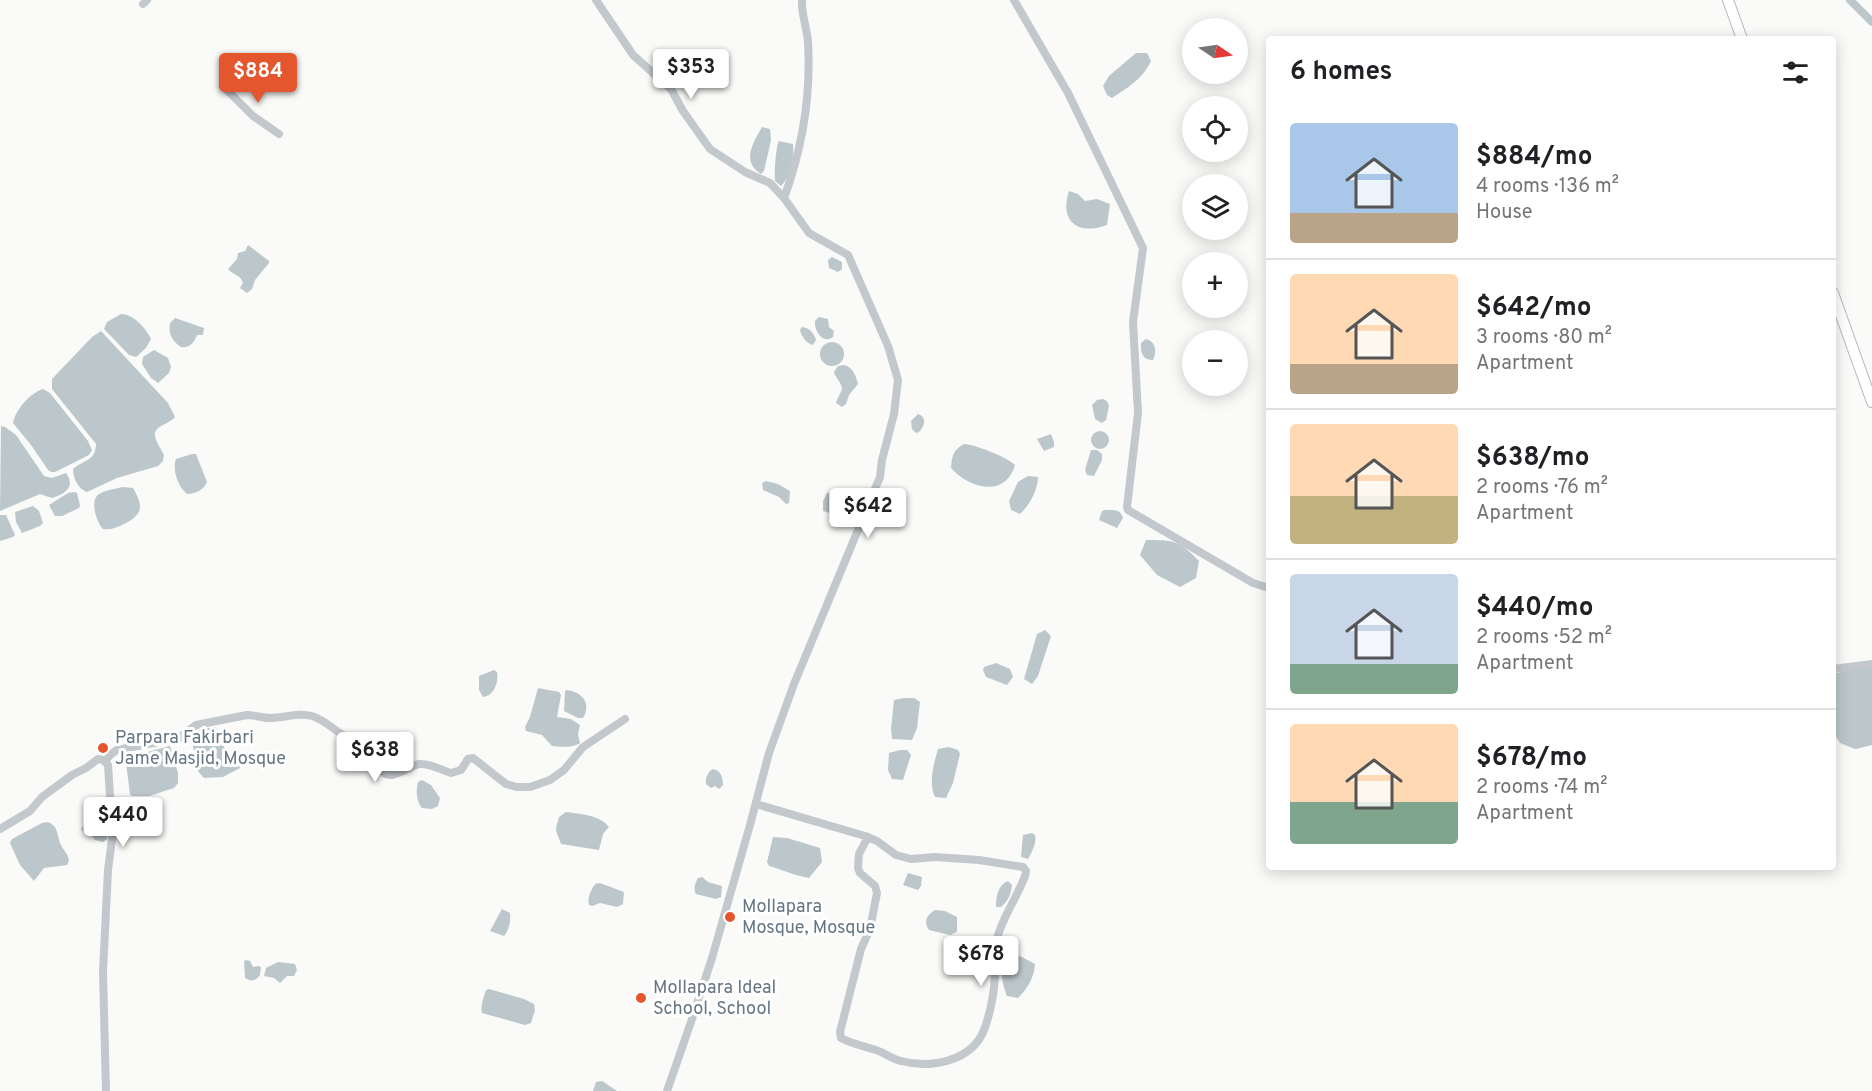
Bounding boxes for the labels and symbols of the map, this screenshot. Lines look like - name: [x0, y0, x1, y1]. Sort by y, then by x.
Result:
- north arrow: [1182, 18, 1248, 84]
- pin: $353: [655, 49, 727, 100]
- pin: $884: [222, 53, 294, 104]
- pin: $642: [832, 488, 904, 539]
- place label: Parpara Fakirbari Jame Masjid, Mosque: [115, 727, 286, 771]
- pin: $638: [339, 732, 411, 783]
- marker: Parpara Fakirbari Jame Masjid, Mosque: [96, 741, 110, 755]
- pin: $440: [87, 797, 159, 848]
- place label: Mollapara Mosque, Mosque: [742, 896, 875, 940]
- marker: Mollapara Mosque, Mosque: [723, 910, 737, 924]
- pin: $678: [945, 936, 1017, 987]
- place label: Mollapara Ideal School, School: [653, 977, 776, 1021]
- marker: Mollapara Ideal School, School: [634, 991, 648, 1005]

